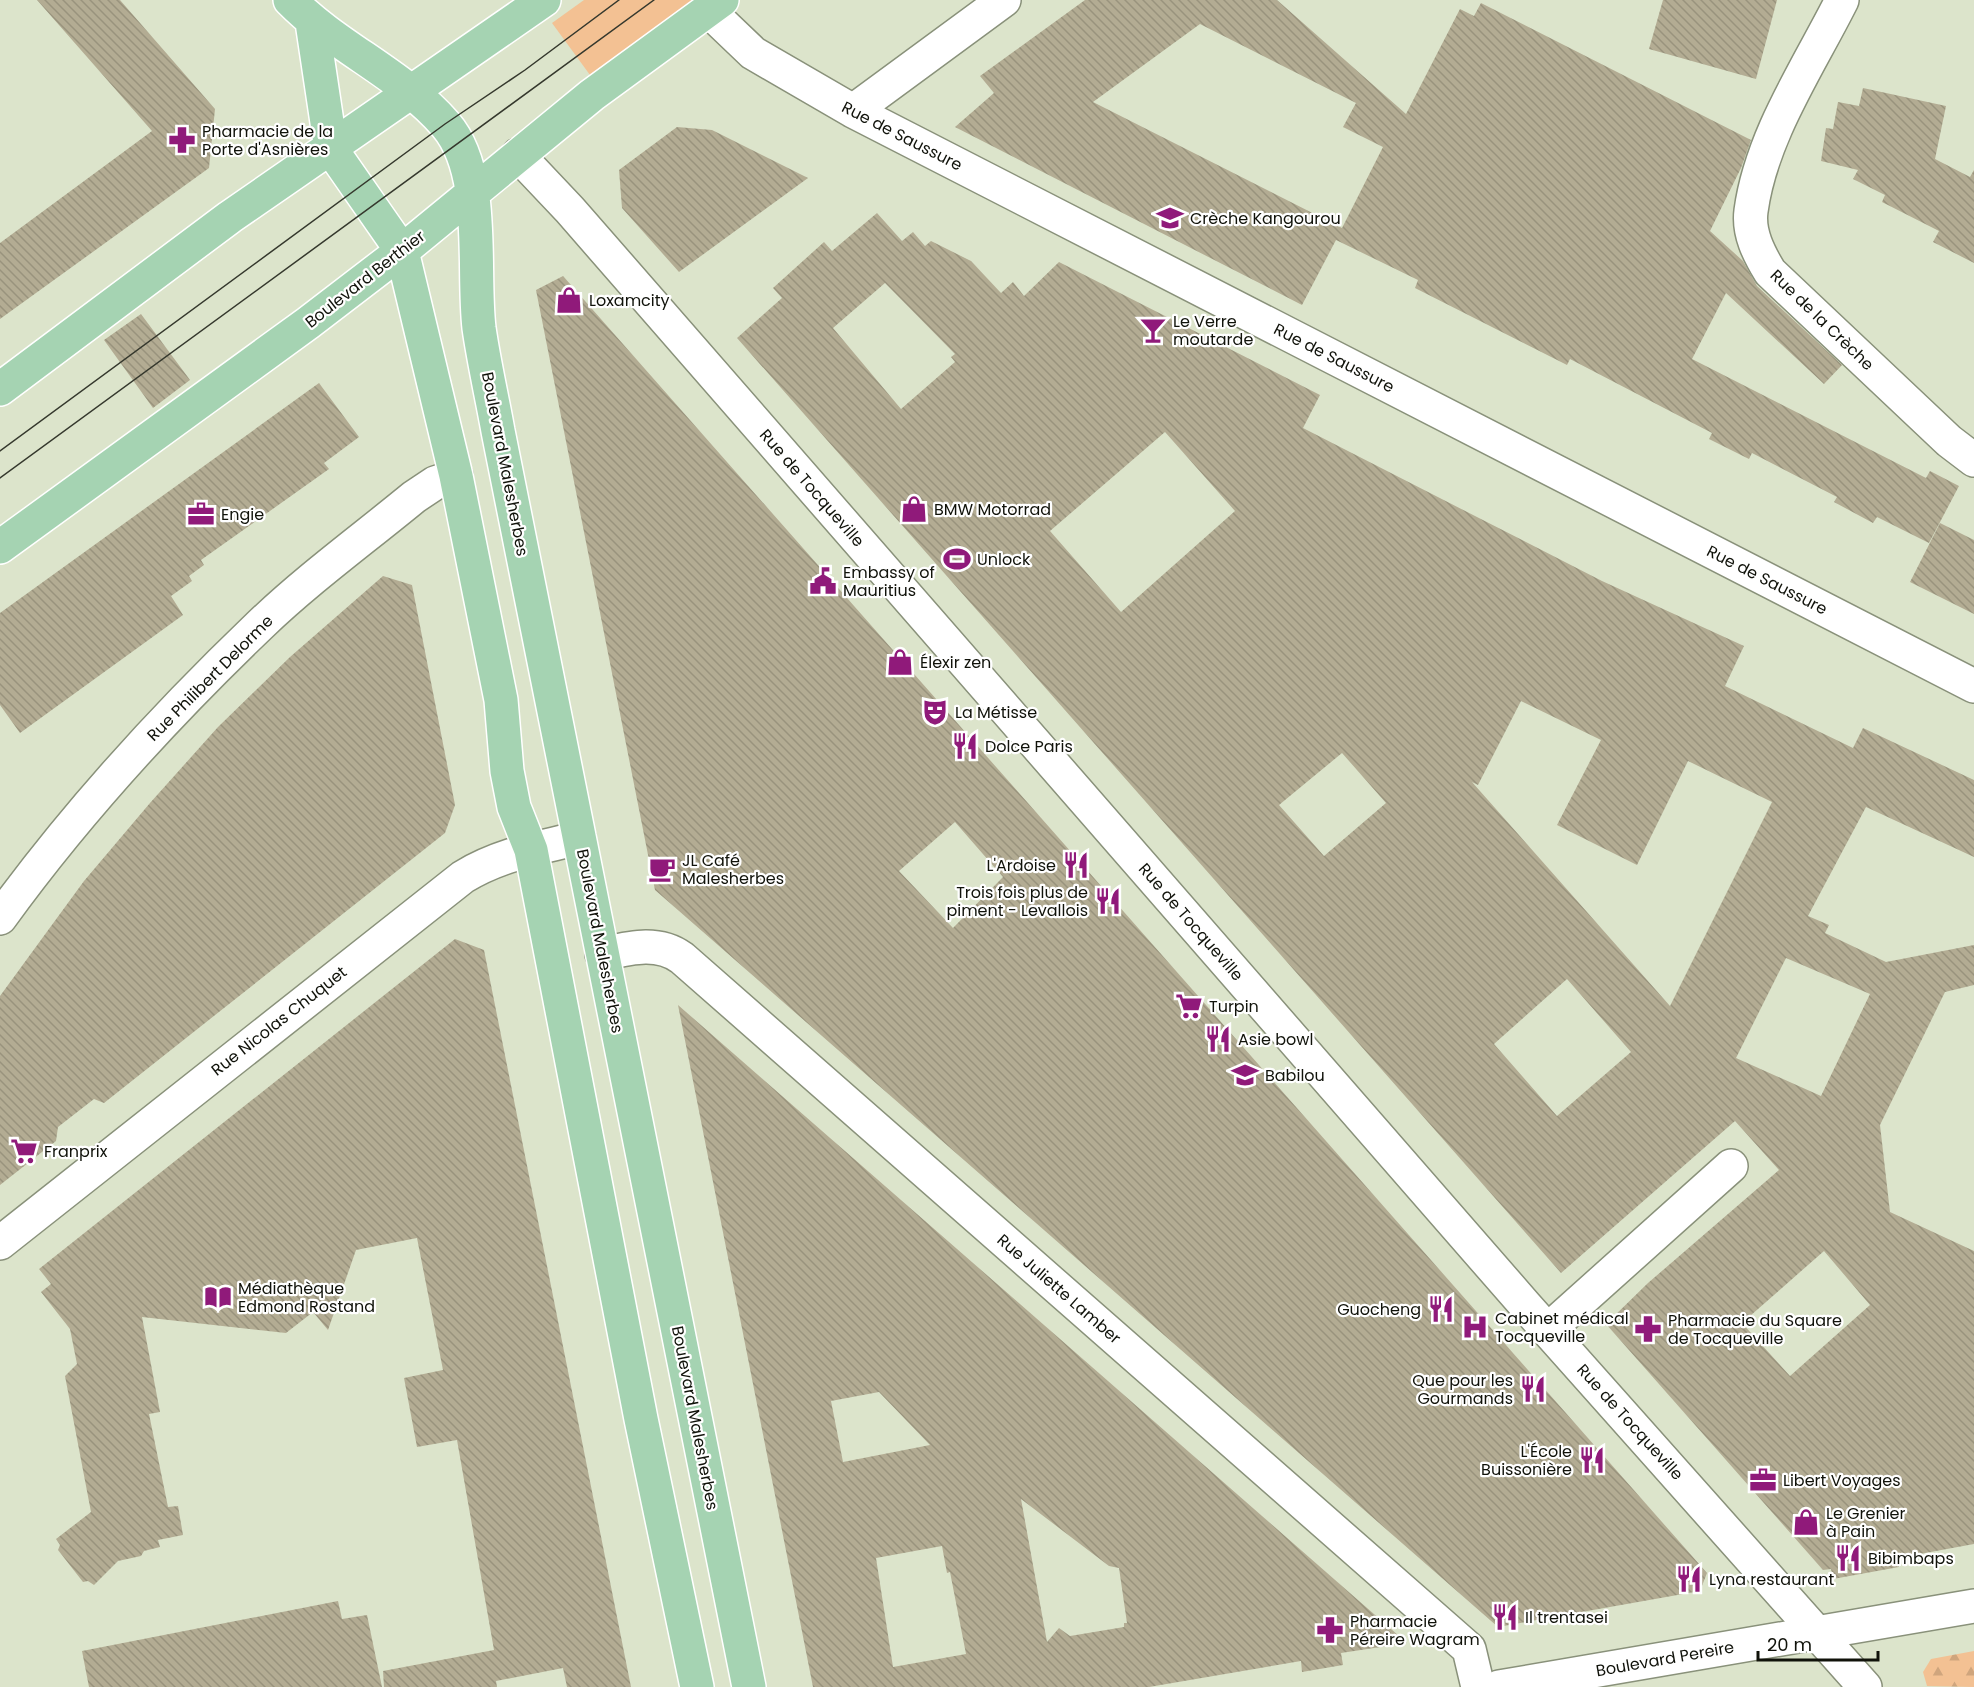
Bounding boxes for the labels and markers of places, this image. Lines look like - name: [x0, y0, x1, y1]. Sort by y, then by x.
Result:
- place label: Pharmacie de la Porte d'Asnières: [202, 120, 333, 161]
- pharmacy icon: Pharmacie de la Porte d'Asnières: [167, 125, 197, 155]
- school or university icon: Crèche Kangourou: [1155, 203, 1185, 233]
- place label: Crèche Kangourou: [1190, 207, 1341, 230]
- shop icon: Loxamcity: [554, 285, 584, 315]
- place label: Loxamcity: [589, 289, 670, 312]
- place label: Le Verre moutarde: [1173, 310, 1253, 351]
- bar icon: Le Verre moutarde: [1138, 315, 1168, 345]
- shop icon: BMW Motorrad: [899, 494, 929, 524]
- place label: BMW Motorrad: [934, 498, 1051, 521]
- office icon: Engie: [186, 499, 216, 529]
- place label: Engie: [221, 503, 264, 526]
- sports icon: Unlock: [942, 544, 972, 574]
- place label: Unlock: [977, 548, 1031, 571]
- place label: Embassy of Mauritius: [843, 561, 935, 602]
- public building icon: Embassy of Mauritius: [808, 566, 838, 596]
- shop icon: Élexir zen: [885, 647, 915, 677]
- place label: Élexir zen: [920, 651, 991, 674]
- theatre icon: La Métisse: [920, 697, 950, 727]
- place label: La Métisse: [955, 701, 1037, 724]
- restaurant icon: Dolce Paris: [950, 731, 980, 761]
- place label: Dolce Paris: [985, 735, 1073, 758]
- place label: JL Café Malesherbes: [682, 849, 784, 890]
- restaurant icon: L'Ardoise: [1061, 850, 1091, 880]
- cafe icon: JL Café Malesherbes: [647, 854, 677, 884]
- place label: L'Ardoise: [987, 854, 1056, 877]
- place label: Trois fois plus de piment - Levallois: [946, 881, 1088, 922]
- restaurant icon: Trois fois plus de piment - Levallois: [1093, 886, 1123, 916]
- supermarket icon: Turpin: [1174, 991, 1204, 1021]
- place label: Turpin: [1209, 995, 1259, 1018]
- restaurant icon: Asie bowl: [1203, 1024, 1233, 1054]
- place label: Asie bowl: [1238, 1028, 1313, 1051]
- school or university icon: Babilou: [1230, 1060, 1260, 1090]
- place label: Babilou: [1265, 1064, 1325, 1087]
- supermarket icon: Franprix: [9, 1136, 39, 1166]
- place label: Franprix: [44, 1140, 108, 1163]
- place label: Médiathèque Edmond Rostand: [238, 1277, 375, 1318]
- library icon: Médiathèque Edmond Rostand: [203, 1282, 233, 1312]
- restaurant icon: Guocheng: [1426, 1294, 1456, 1324]
- place label: Guocheng: [1337, 1298, 1421, 1321]
- place label: Cabinet médical Tocqueville: [1495, 1307, 1629, 1348]
- place label: Pharmacie du Square de Tocqueville: [1668, 1309, 1842, 1350]
- hospital icon: Cabinet médical Tocqueville: [1460, 1312, 1490, 1342]
- pharmacy icon: Pharmacie du Square de Tocqueville: [1633, 1314, 1663, 1344]
- place label: Que pour les Gourmands: [1412, 1369, 1513, 1410]
- restaurant icon: Que pour les Gourmands: [1518, 1374, 1548, 1404]
- place label: L'École Buissonière: [1481, 1440, 1572, 1481]
- restaurant icon: L'École Buissonière: [1577, 1445, 1607, 1475]
- office icon: Libert Voyages: [1748, 1465, 1778, 1495]
- place label: Libert Voyages: [1783, 1469, 1901, 1492]
- place label: Le Grenier à Pain: [1826, 1502, 1906, 1543]
- shop icon: Le Grenier à Pain: [1791, 1507, 1821, 1537]
- restaurant icon: Bibimbaps: [1833, 1543, 1863, 1573]
- place label: Bibimbaps: [1868, 1547, 1954, 1570]
- restaurant icon: Lyna restaurant: [1674, 1564, 1704, 1594]
- place label: Lyna restaurant: [1709, 1568, 1834, 1591]
- restaurant icon: Il trentasei: [1490, 1602, 1520, 1632]
- place label: Il trentasei: [1525, 1606, 1608, 1629]
- place label: Pharmacie Péreire Wagram: [1350, 1610, 1480, 1651]
- pharmacy icon: Pharmacie Péreire Wagram: [1315, 1615, 1345, 1645]

